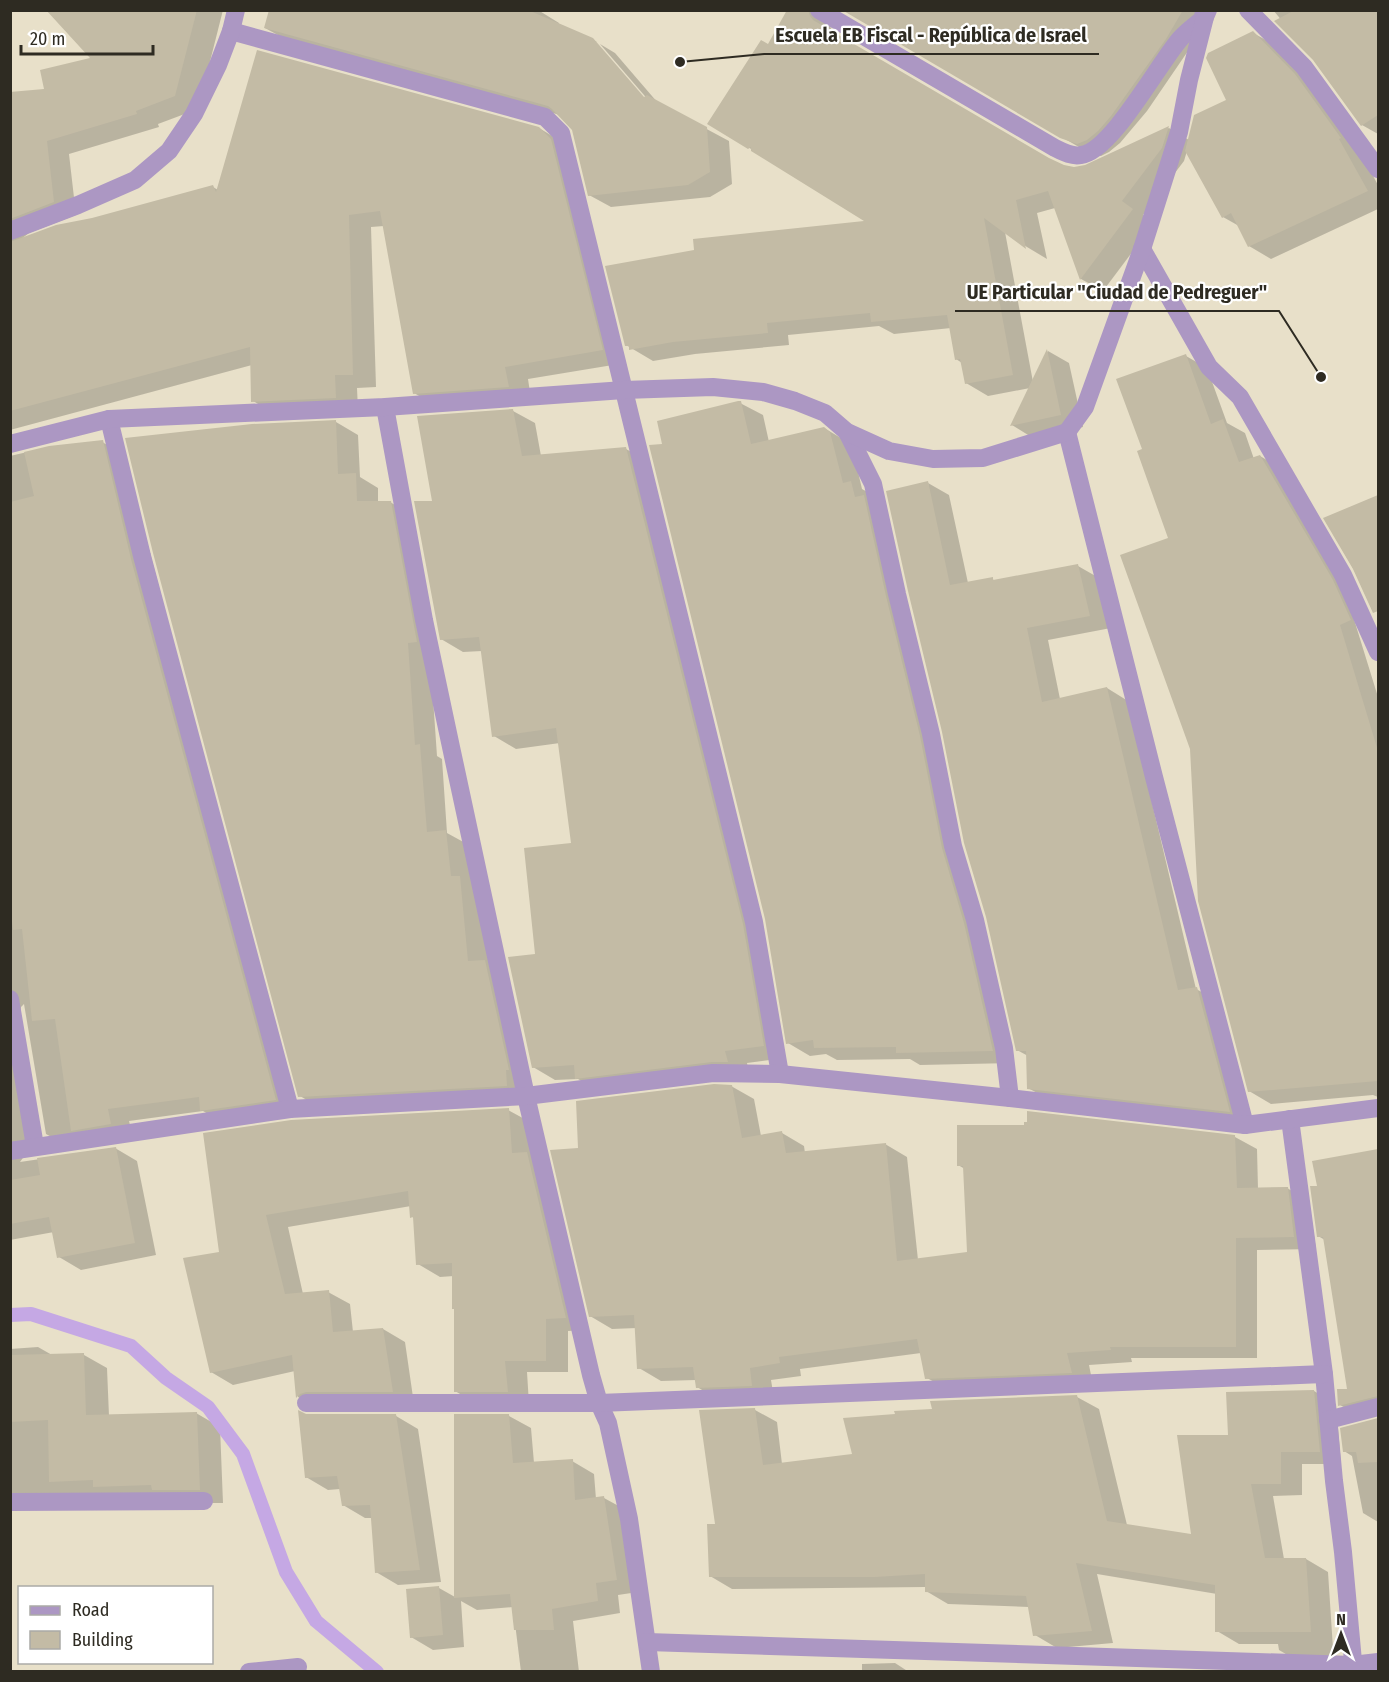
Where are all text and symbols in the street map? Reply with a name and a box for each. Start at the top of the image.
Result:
callout: Escuela EB Fiscal - República de Israel [764,16,1099,54]
scale bar [21,18,153,56]
text: Escuela EB Fiscal - República de Israel [775,23,1087,47]
text: 20 m [30,28,65,50]
callout: UE Particular "Ciudad de Pedreguer" [955,273,1279,311]
text: UE Particular "Ciudad de Pedreguer" [967,280,1267,304]
legend [18,1586,213,1664]
text: Road [72,1599,109,1621]
north arrow [1311,1604,1371,1664]
text: N [1336,1610,1346,1629]
text: Building [72,1629,133,1651]

